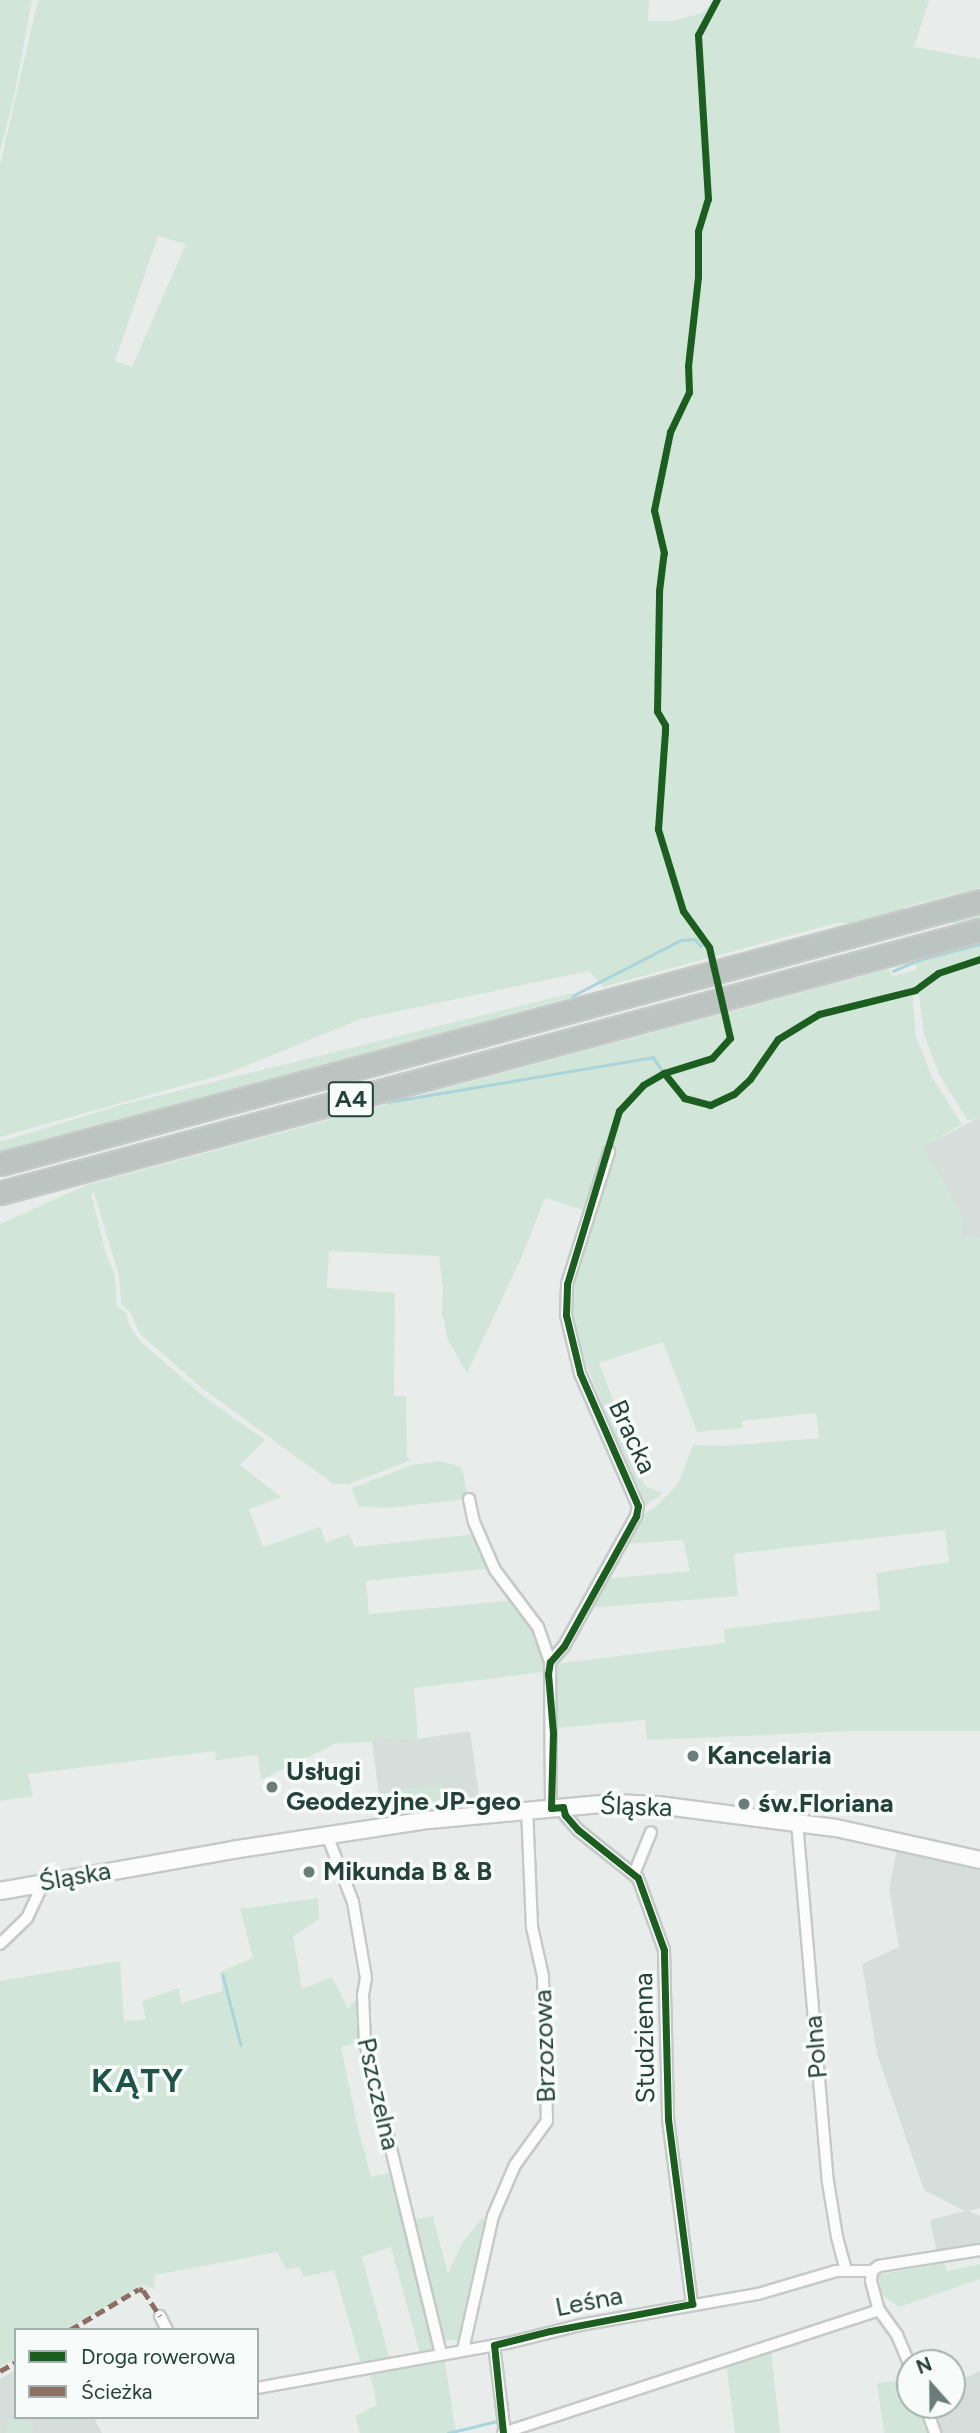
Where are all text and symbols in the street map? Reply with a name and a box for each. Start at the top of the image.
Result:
road number: A4 [326,1078,376,1120]
street label: Bracka [601,1395,663,1479]
place label: Kancelaria [707,1740,832,1772]
marker: Kancelaria [685,1748,701,1764]
place label: Usługi Geodezyjne JP-geo [286,1756,521,1817]
marker: Usługi Geodezyjne JP-geo [264,1779,280,1795]
place label: św.Floriana [758,1788,894,1820]
street label: Śląska [599,1790,673,1824]
marker: św.Floriana [736,1796,752,1812]
street label: Śląska [37,1855,113,1899]
place label: Mikunda B & B [323,1856,492,1888]
marker: Mikunda B & B [301,1864,317,1880]
street label: Studzienna [628,1972,662,2104]
street label: Brzozowa [527,1989,563,2103]
street label: Polna [798,2014,834,2080]
street label: Pszczelna [350,2035,406,2153]
district label: KĄTY [91,2061,185,2101]
street label: Leśna [553,2280,625,2324]
legend [14,2328,259,2419]
text: Droga rowerowa [81,2344,236,2369]
north arrow [896,2349,966,2419]
text: N [913,2352,935,2379]
text: Ścieżka [81,2379,153,2404]

